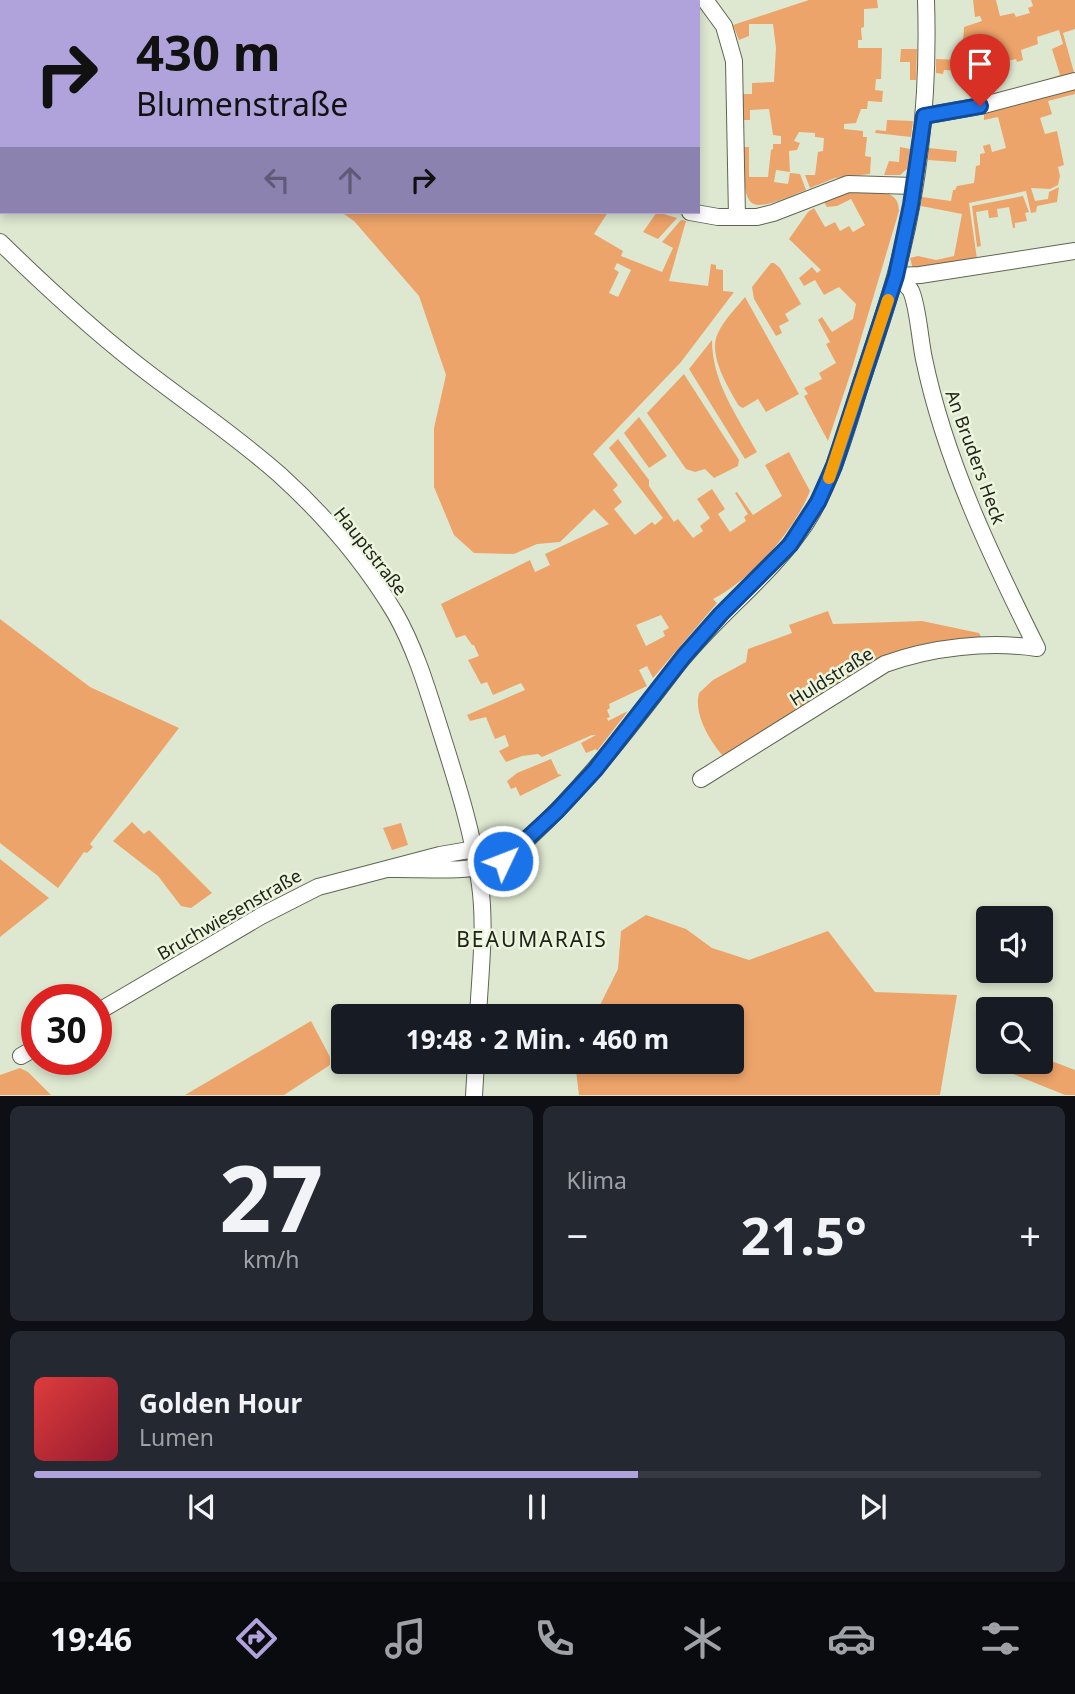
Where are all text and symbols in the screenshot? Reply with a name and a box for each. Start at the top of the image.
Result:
text: 430 m [136,19,281,85]
icon: right [21,28,112,119]
pin [950,34,1010,106]
icon: arrive [961,45,999,83]
text: Blumenstraße [136,82,348,125]
icon: left [258,161,296,199]
icon: ahead [331,161,369,199]
icon: right [404,161,442,199]
street label: An Bruders Heck [941,387,1012,528]
street label: Hauptstraße [329,502,413,600]
street label: Huldstraße [785,641,877,711]
position arrow [466,824,540,898]
street label: Bruchwiesenstraße [153,863,305,965]
map controls [976,906,1053,1074]
button: sound [976,906,1053,983]
district label: BEAUMARAIS [456,925,608,953]
speed limit sign: 30 [21,984,112,1075]
button: search [976,997,1053,1074]
text: 19:48 · 2 Min. · 460 m [406,1021,669,1057]
text: 27 [219,1135,323,1259]
text: Klima [567,1164,627,1196]
text: 21.5° [741,1199,867,1270]
text: − [567,1209,588,1261]
text: + [1019,1209,1041,1261]
text: km/h [243,1243,300,1275]
text: Golden Hour [139,1385,302,1421]
text: Lumen [139,1421,214,1453]
icon: previous [183,1488,221,1526]
icon: pause [518,1488,556,1526]
icon: next [854,1488,892,1526]
icon: directions [232,1614,281,1663]
icon: music [381,1614,430,1663]
icon: phone [530,1614,579,1663]
icon: climate [678,1614,727,1663]
icon: car [827,1614,876,1663]
icon: filters [976,1614,1025,1663]
text: 19:46 [50,1617,132,1660]

